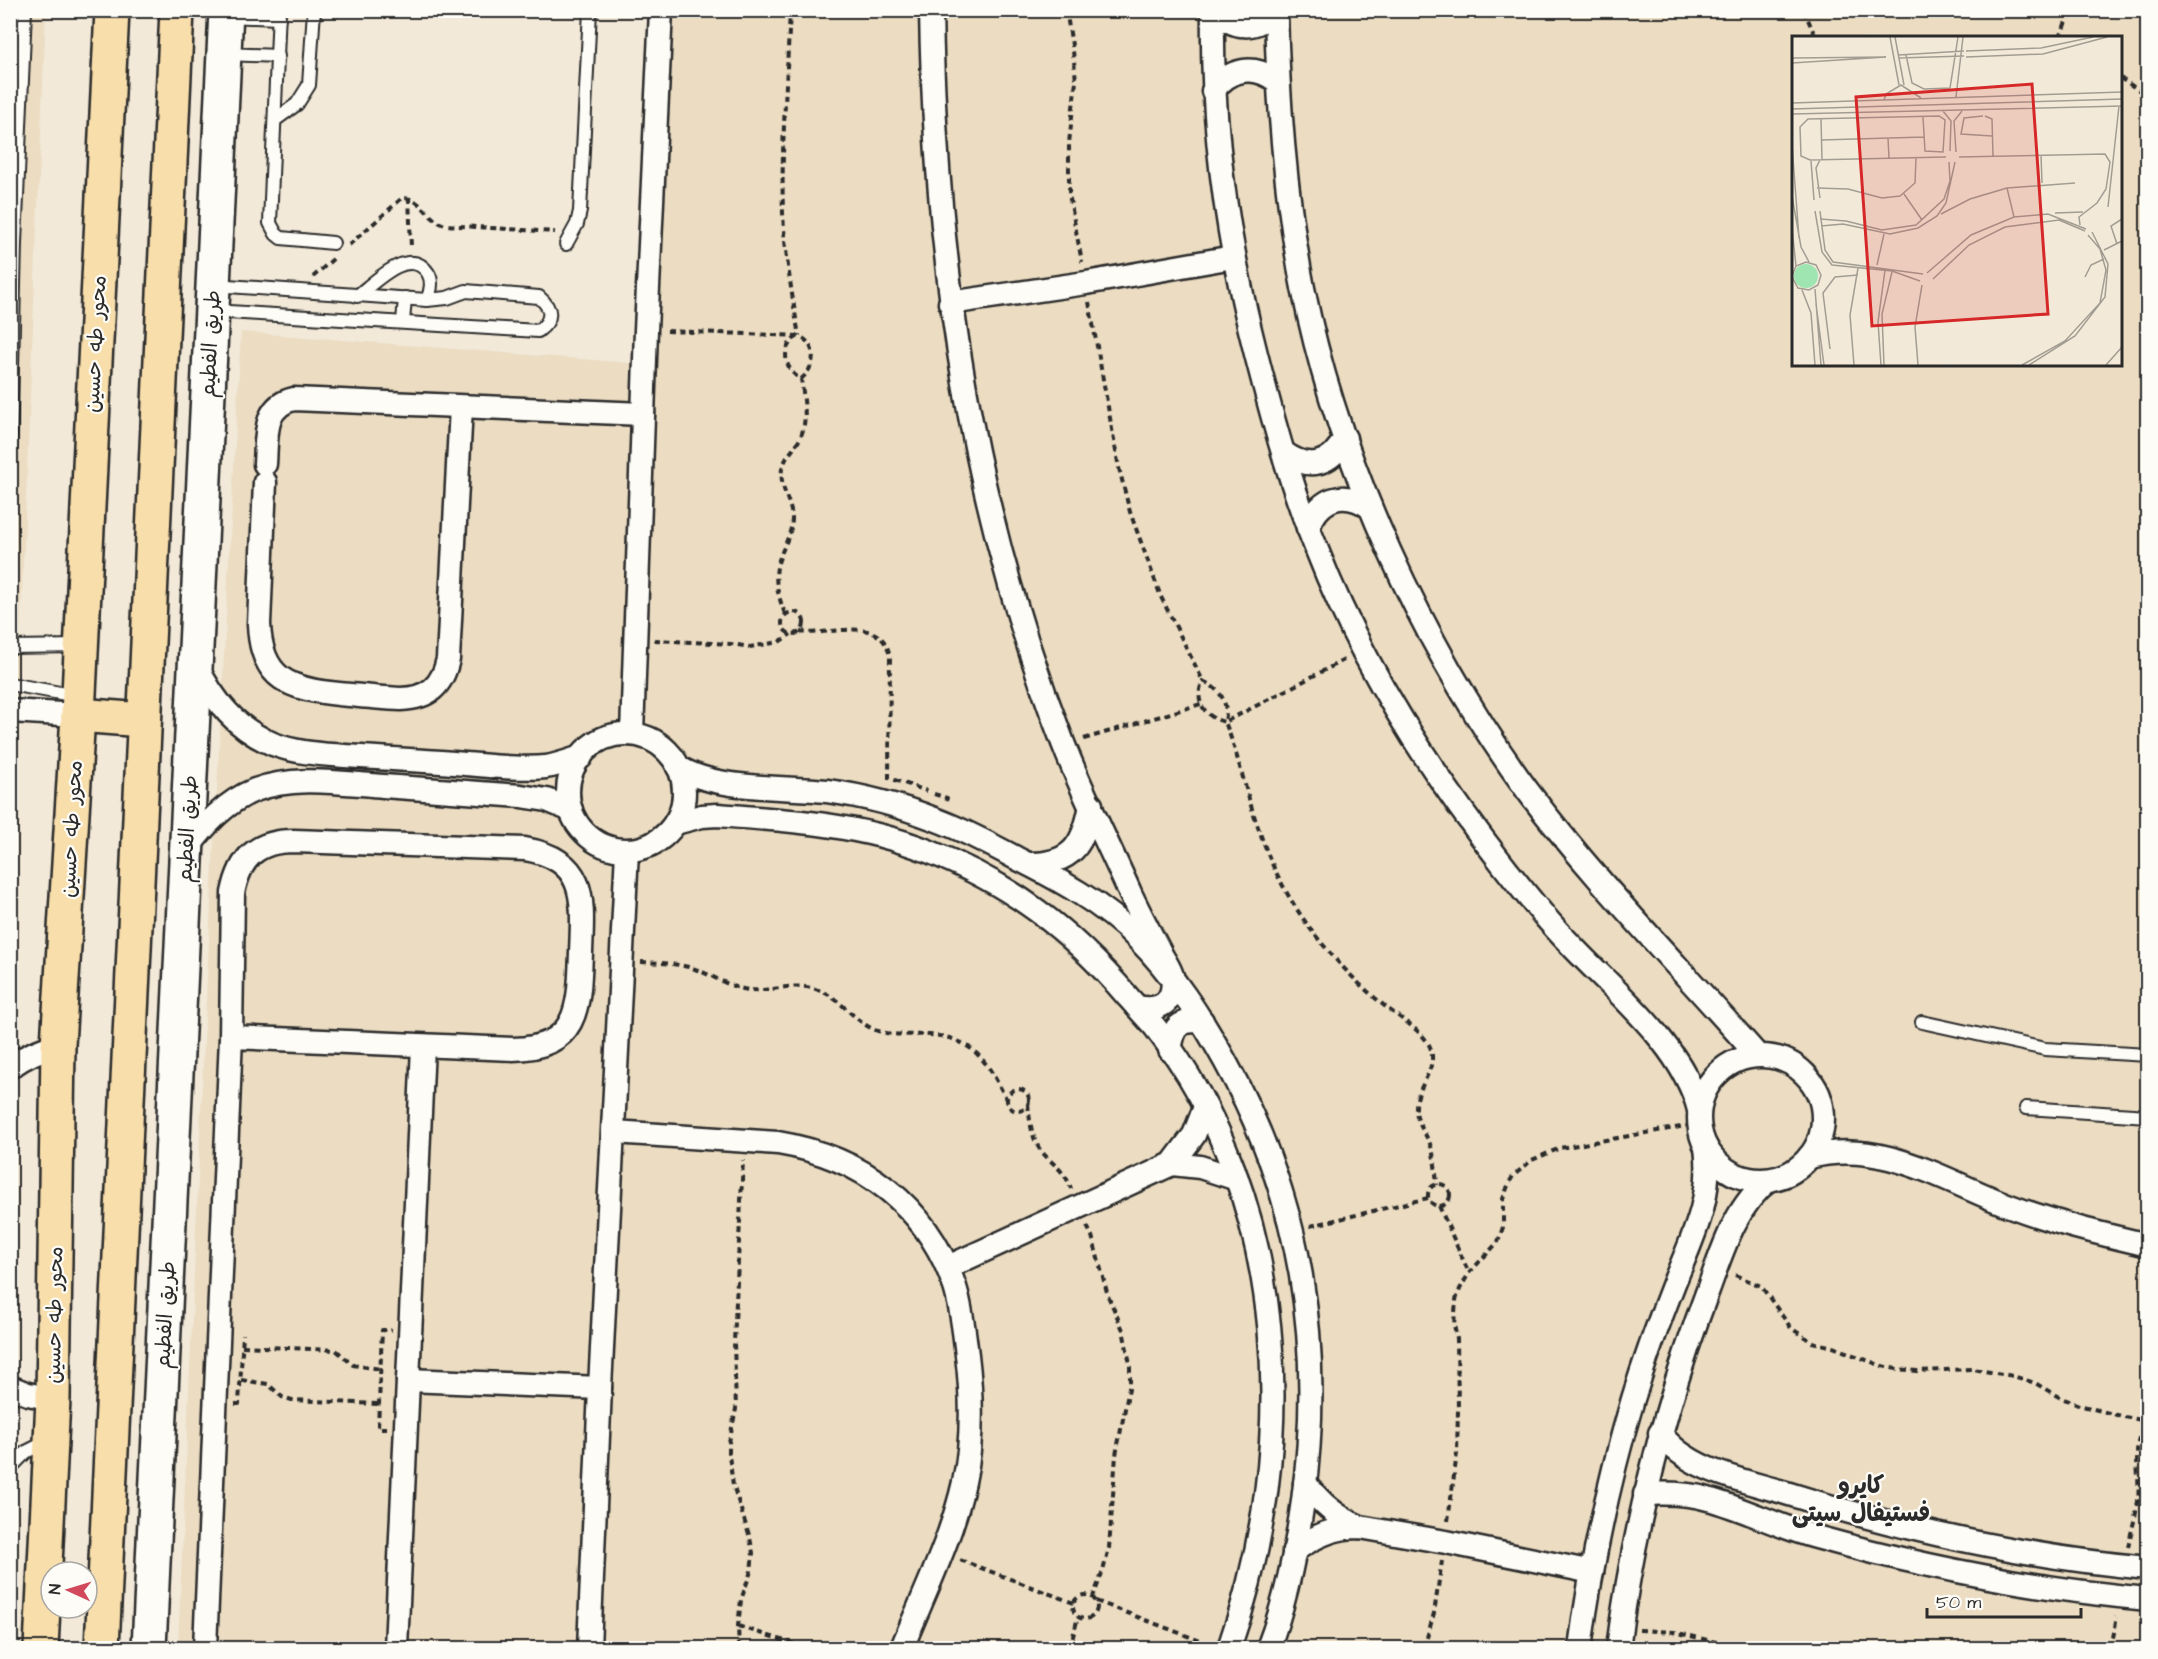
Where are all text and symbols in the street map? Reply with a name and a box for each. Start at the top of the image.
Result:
inset map [1792,36,2122,366]
street label: محور طه حسين [77,275,114,413]
street label: طريق الفطيم [193,289,229,399]
street label: محور طه حسين [53,760,90,898]
street label: طريق الفطيم [170,774,206,884]
street label: محور طه حسين [39,1246,70,1384]
street label: طريق الفطيم [148,1260,184,1370]
district label: كايرو فستيفال سيتى [1792,1469,1930,1531]
north arrow [39,1560,99,1620]
scale bar [1927,1581,2082,1619]
text: N [44,1583,66,1595]
text: 50 m [1936,1590,1981,1615]

